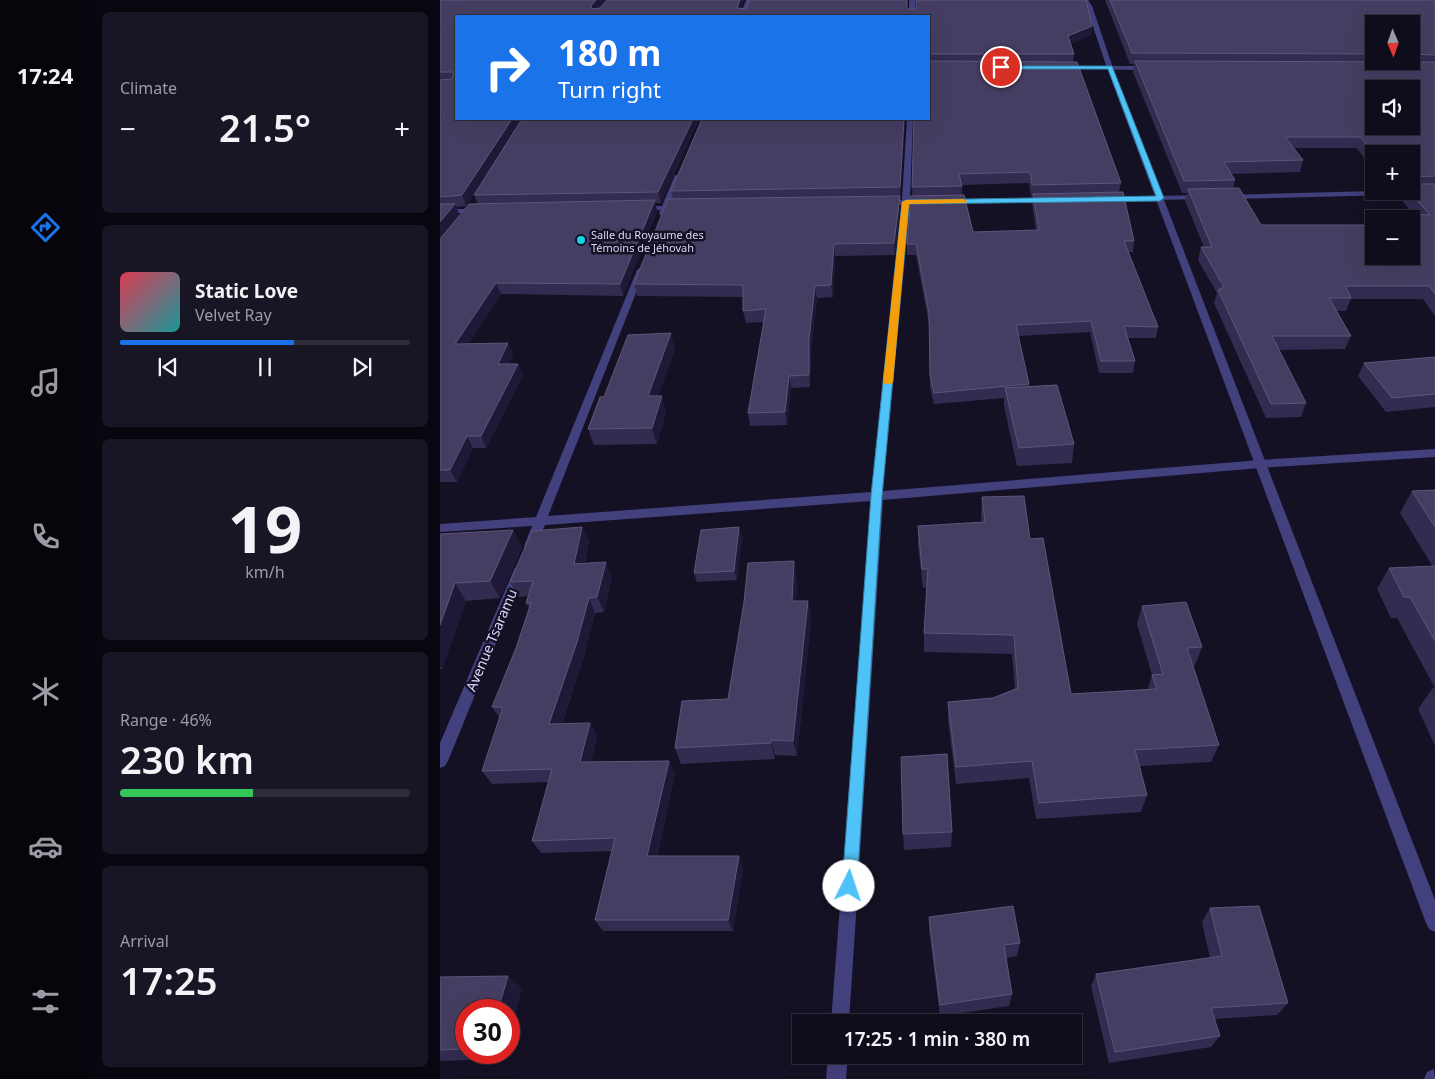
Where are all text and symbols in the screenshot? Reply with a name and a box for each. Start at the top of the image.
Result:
north arrow [1365,15,1420,70]
map controls [1365,15,1420,265]
text: 180 m [558,29,661,76]
icon: right [475,35,540,100]
pin [980,46,1022,88]
icon: arrive [987,53,1015,81]
text: 17:24 [17,60,73,90]
text: Turn right [558,74,661,104]
text: Climate [120,77,177,99]
button: sound [1365,80,1420,135]
text: 21.5° [219,101,311,153]
text: − [120,109,136,147]
text: + [394,109,410,147]
button: + [1365,145,1420,200]
icon: directions [28,210,63,245]
button: − [1365,210,1420,265]
place label: Salle du Royaume des Témoins de Jéhovah [591,227,704,255]
marker: Salle du Royaume des Témoins de Jéhovah [575,234,587,246]
text: Static Love [195,278,298,304]
text: Velvet Ray [195,304,272,326]
icon: previous [154,353,182,381]
icon: pause [251,353,279,381]
icon: next [348,353,376,381]
icon: music [28,365,63,400]
text: 19 [228,484,302,572]
icon: phone [28,519,63,554]
text: km/h [245,561,285,583]
street label: Avenue Tsaramu [461,586,521,694]
icon: climate [28,674,63,709]
text: Range · 46% [120,709,212,731]
text: 230 km [120,733,254,785]
icon: car [28,829,63,864]
position arrow [822,859,874,911]
text: Arrival [120,930,169,952]
text: 17:25 [120,954,217,1006]
icon: filters [28,984,63,1019]
speed limit sign: 30 [455,999,520,1064]
text: 17:25 · 1 min · 380 m [844,1026,1030,1052]

